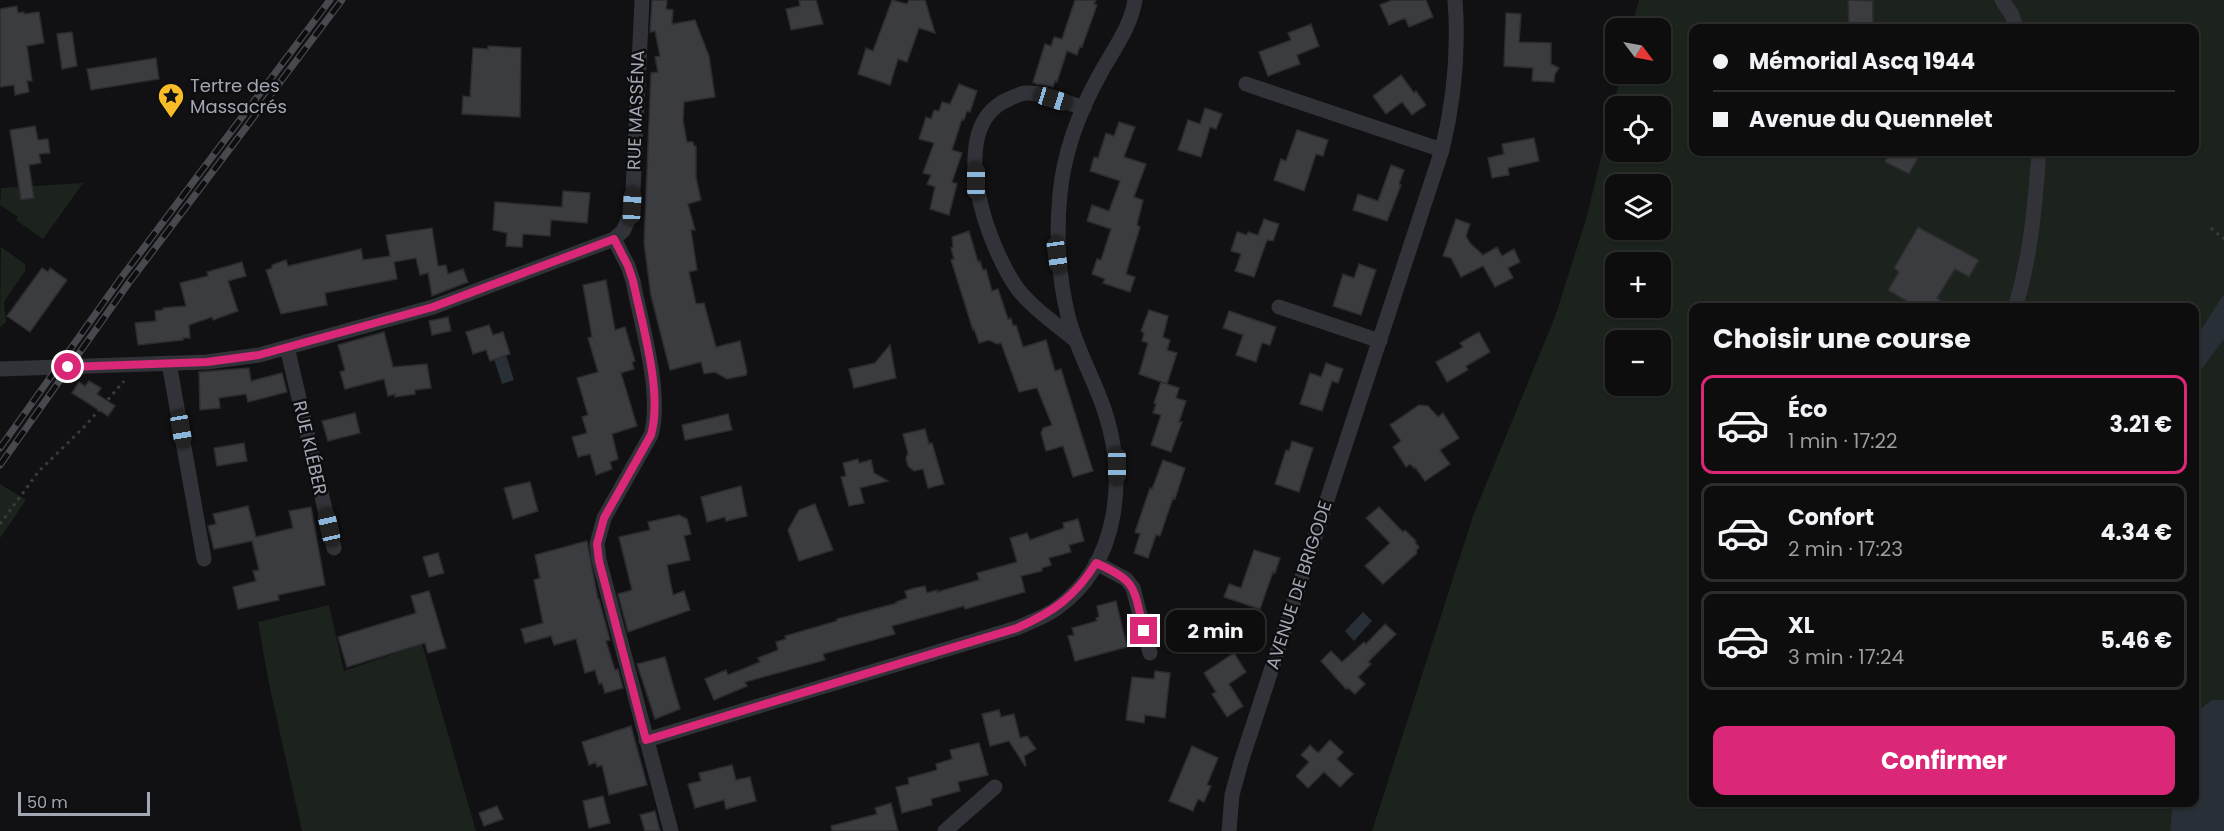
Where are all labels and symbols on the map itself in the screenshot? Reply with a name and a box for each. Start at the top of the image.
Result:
north arrow [1605,18,1671,84]
street label: RUE MASSÉNA [621,50,650,170]
place label: Tertre des Massacrés [190,73,287,119]
place icon: Tertre des Massacrés [156,81,186,119]
car [1033,85,1073,113]
car [967,163,985,199]
car [622,188,642,224]
car [1046,236,1068,274]
route start [54,353,81,380]
street label: RUE KLÉBER [287,398,333,498]
car [169,410,193,448]
car [1108,448,1126,484]
street label: AVENUE DE BRIGODE [1259,497,1338,672]
car [316,507,342,547]
callout: 2 min [1165,610,1264,652]
route end [1130,617,1157,644]
scale bar [18,789,150,816]

